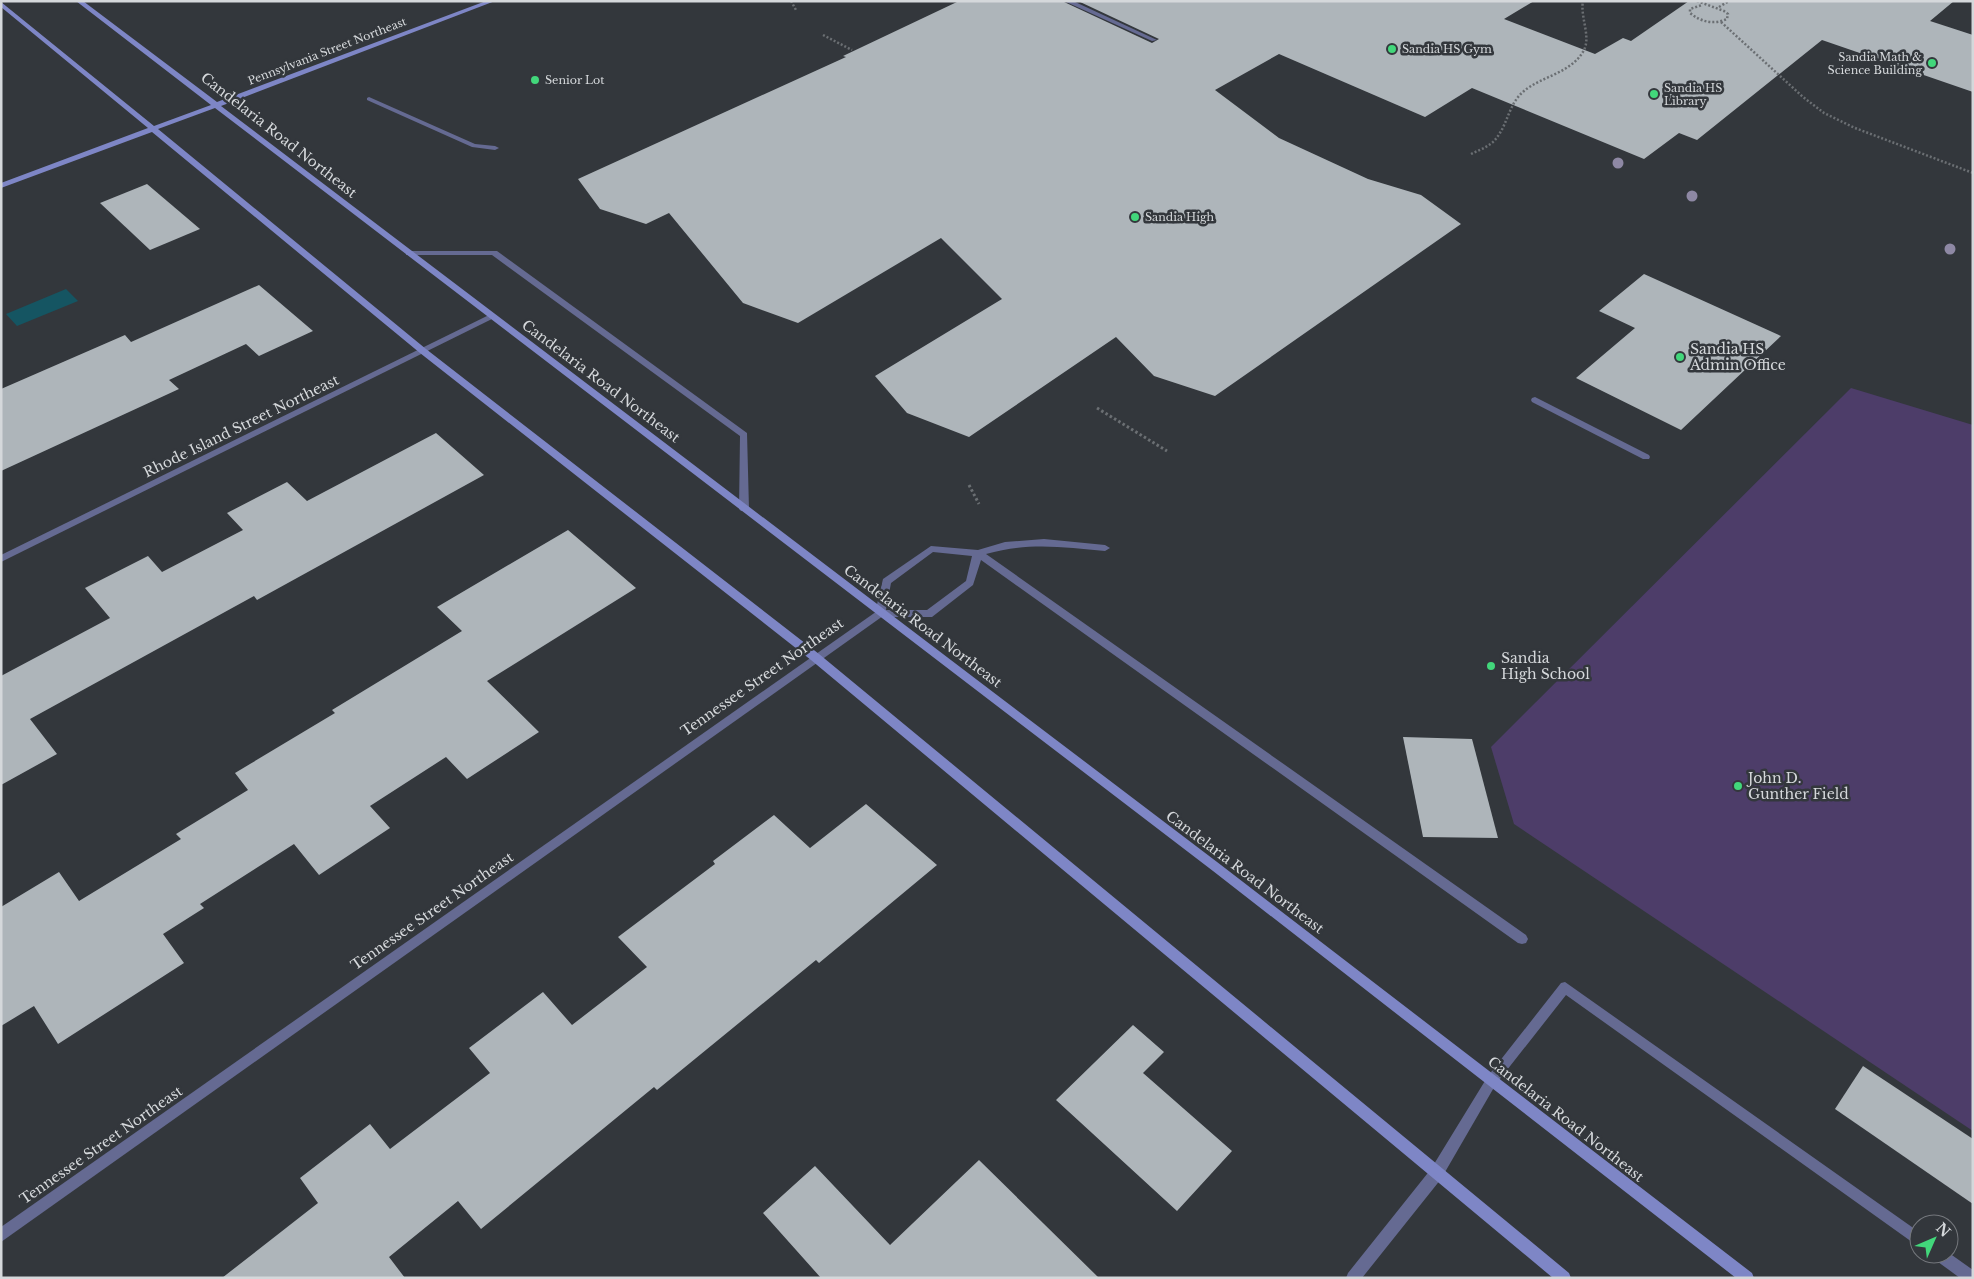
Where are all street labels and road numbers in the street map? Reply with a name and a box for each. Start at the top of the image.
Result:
street label: Pennsylvania Street Northeast [246,14,409,88]
street label: Candelaria Road Northeast [197,68,361,202]
street label: Candelaria Road Northeast [518,316,684,447]
street label: Rhode Island Street Northeast [140,370,342,481]
street label: Candelaria Road Northeast [840,561,1006,692]
street label: Tennessee Street Northeast [677,613,847,740]
street label: Candelaria Road Northeast [1162,807,1328,938]
street label: Tennessee Street Northeast [347,847,517,974]
street label: Candelaria Road Northeast [1484,1052,1648,1186]
street label: Tennessee Street Northeast [16,1081,186,1208]

